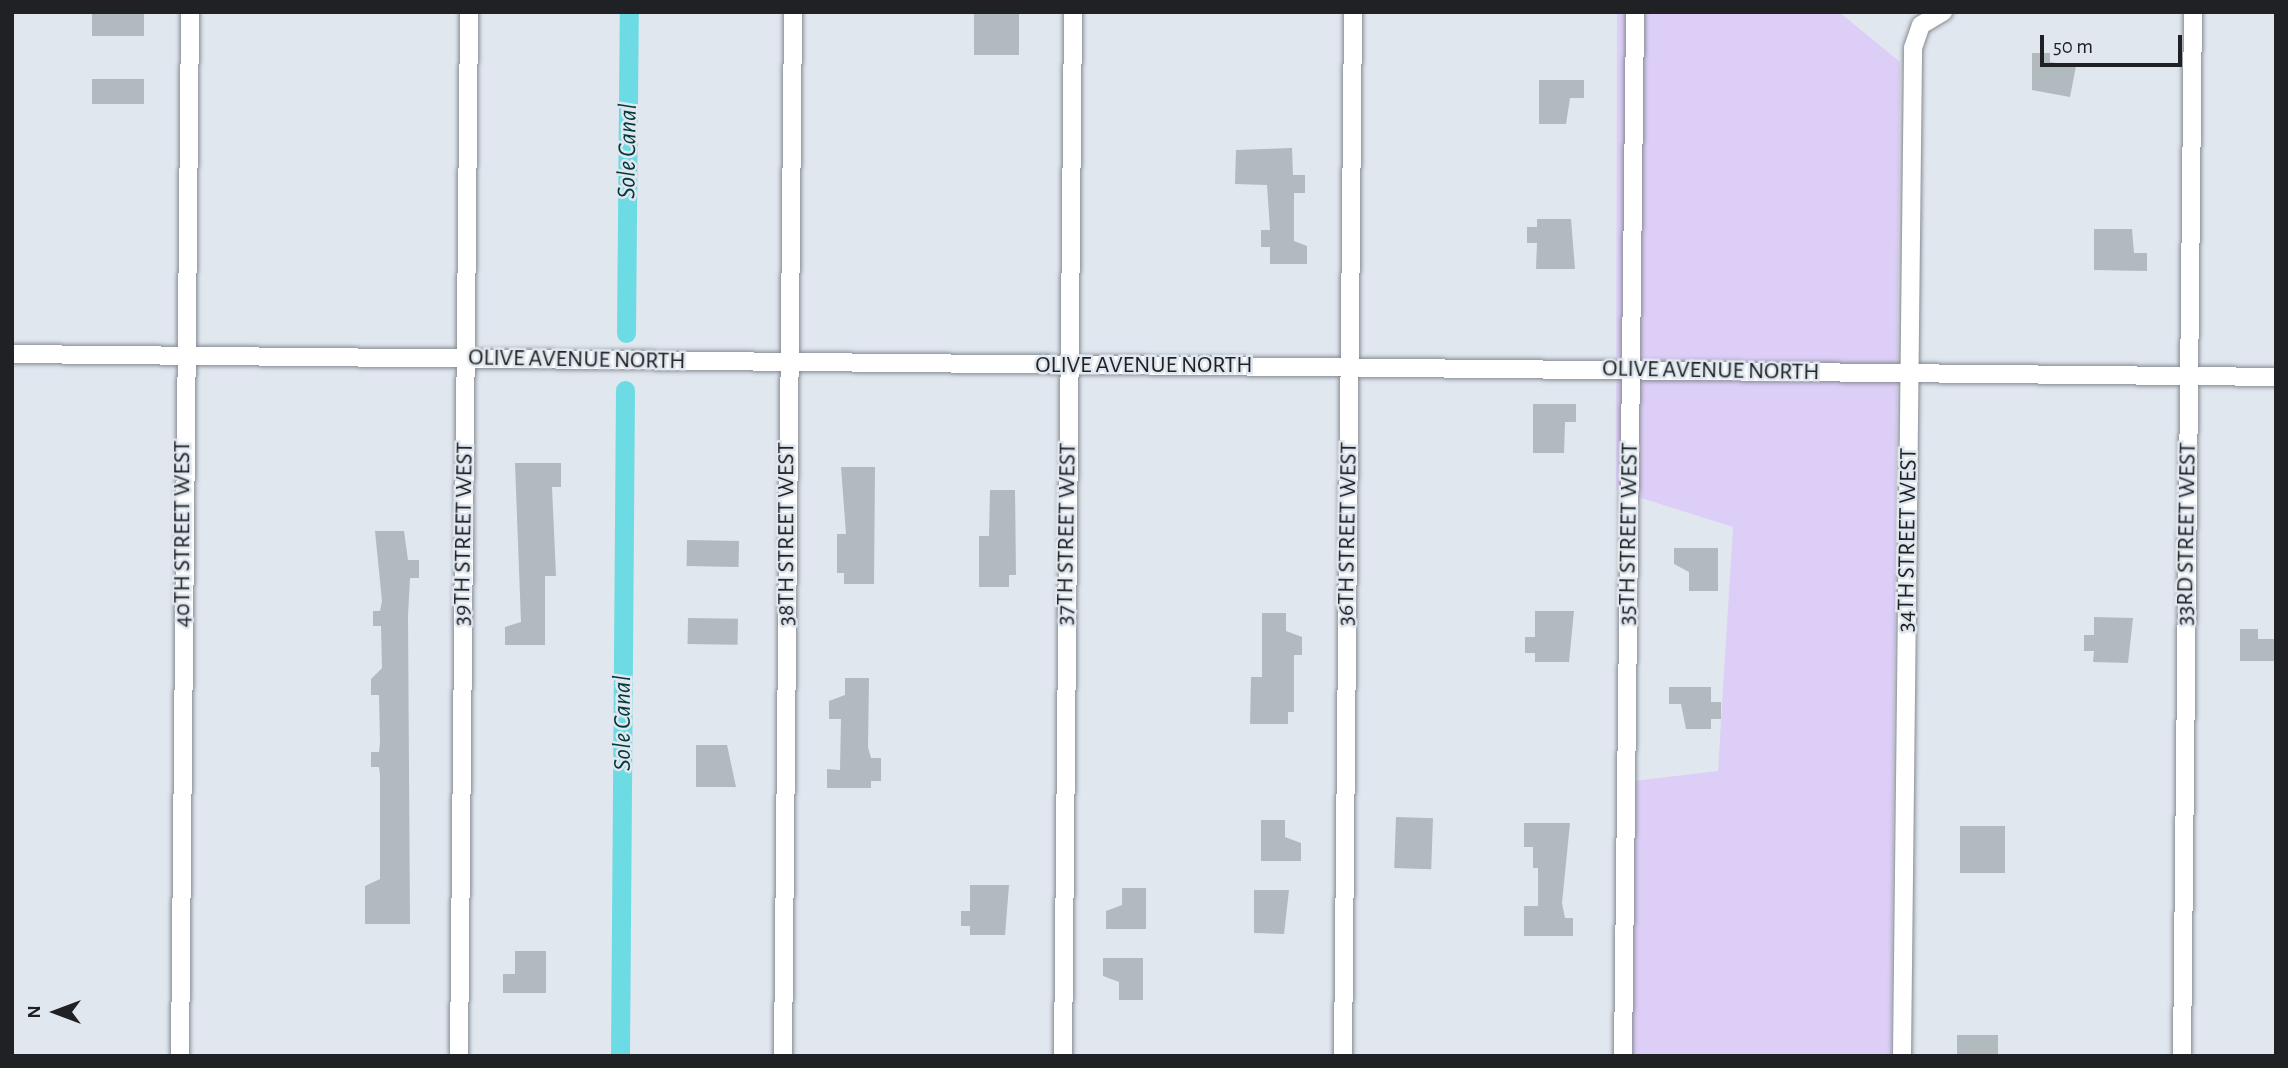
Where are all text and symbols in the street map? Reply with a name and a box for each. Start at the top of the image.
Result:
scale bar [2043,21,2185,65]
text: 50 m [2053,36,2093,57]
water label: Sole Canal [612,103,644,199]
street label: OLIVE AVENUE NORTH [468,344,686,376]
street label: OLIVE AVENUE NORTH [1035,352,1253,380]
street label: OLIVE AVENUE NORTH [1602,355,1820,387]
street label: 40TH STREET WEST [169,441,197,627]
street label: 39TH STREET WEST [448,442,480,626]
street label: 38TH STREET WEST [773,442,801,626]
street label: 37TH STREET WEST [1051,442,1083,626]
street label: 36TH STREET WEST [1332,442,1364,626]
street label: 35TH STREET WEST [1613,442,1645,626]
street label: 33RD STREET WEST [2171,442,2203,626]
street label: 34TH STREET WEST [1892,448,1924,632]
water label: Sole Canal [607,675,639,771]
north arrow [21,977,91,1047]
text: N [25,1005,44,1019]

